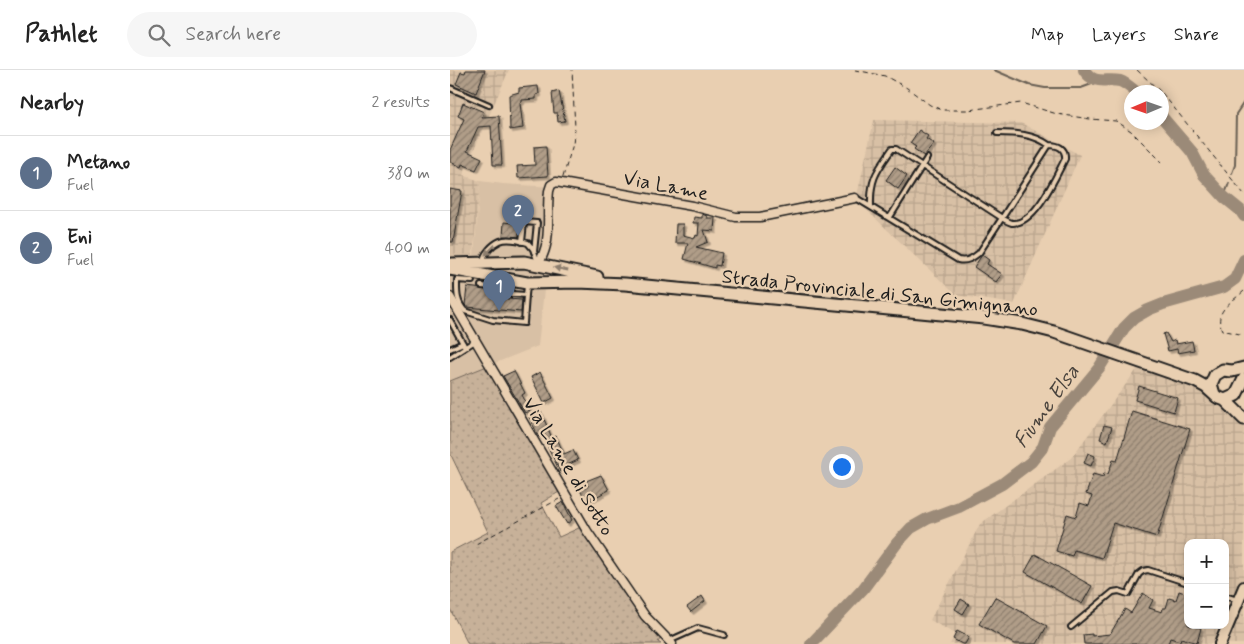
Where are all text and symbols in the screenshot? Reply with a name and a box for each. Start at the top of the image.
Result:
search box [127,12,477,57]
text: Pathlet [25,19,97,50]
icon: search [145,21,173,49]
text: Search here [185,22,281,47]
text: Map [1031,23,1064,47]
text: Layers [1092,23,1146,47]
text: Share [1174,23,1219,47]
north arrow [1124,85,1169,130]
text: Nearby [20,89,84,117]
text: 2 results [372,92,430,113]
text: Metano [67,150,130,175]
text: 1 [32,163,40,184]
text: 380 m [387,163,430,184]
street label: Via Lame [621,165,711,208]
text: Fuel [67,175,94,196]
pin: 2 [502,195,534,236]
text: Eni [67,225,92,250]
text: 2 [32,238,40,259]
text: 400 m [385,238,430,259]
one-way arrow [484,244,496,256]
text: Fuel [67,250,94,271]
street label: Strada Provinciale di San Gimignano [720,263,1039,324]
one-way arrow [552,265,568,273]
pin: 1 [483,270,515,311]
water label: Fiume Elsa [1007,360,1086,454]
street label: Via Lame di Sotto [516,392,620,541]
your location [829,454,855,480]
map controls [1184,539,1229,629]
button: + [1184,539,1229,584]
button: − [1184,584,1229,629]

